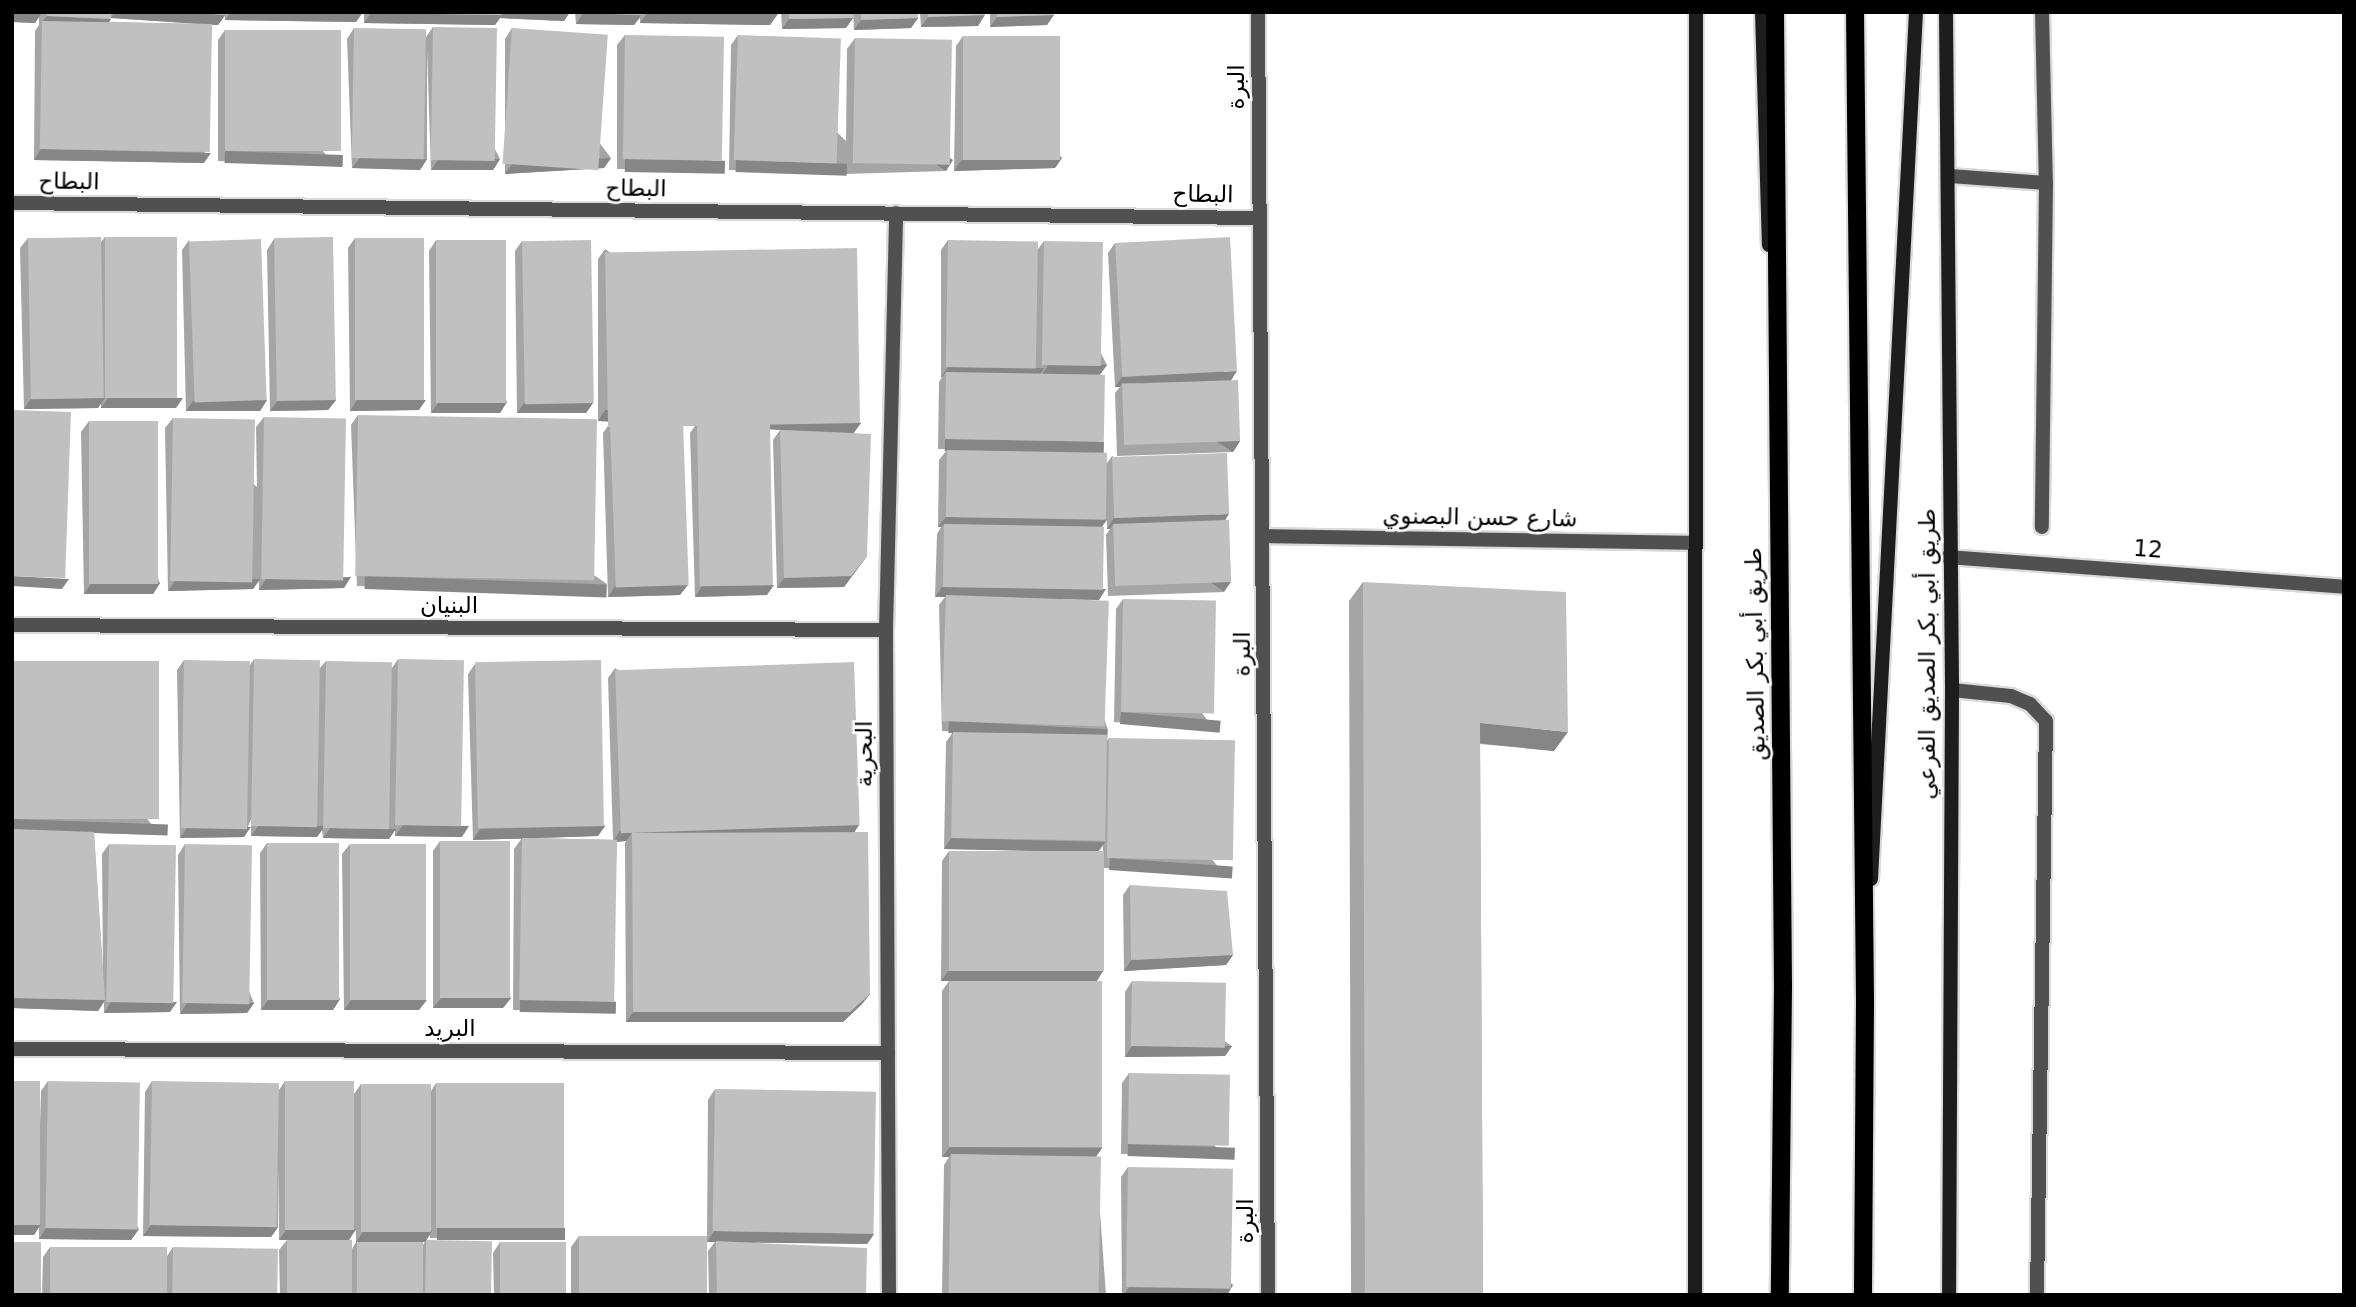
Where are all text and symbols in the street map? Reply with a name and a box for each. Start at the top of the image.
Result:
street label: البرة [1222,64,1250,110]
street label: البطاح [38,167,100,195]
street label: البطاح [605,174,667,202]
street label: البطاح [1172,180,1234,208]
street label: شارع حسن البصنوي [1382,501,1578,533]
street label: طريق أبي بكر الصديق الفرعي [1913,508,1941,800]
street label: 12 [2132,534,2164,564]
street label: طريق أبي بكر الصديق [1739,547,1771,761]
street label: البنيان [420,591,478,619]
street label: البرة [1228,631,1256,677]
street label: البحرية [850,721,878,787]
street label: البريد [424,1014,476,1042]
street label: البرة [1231,1198,1259,1244]

